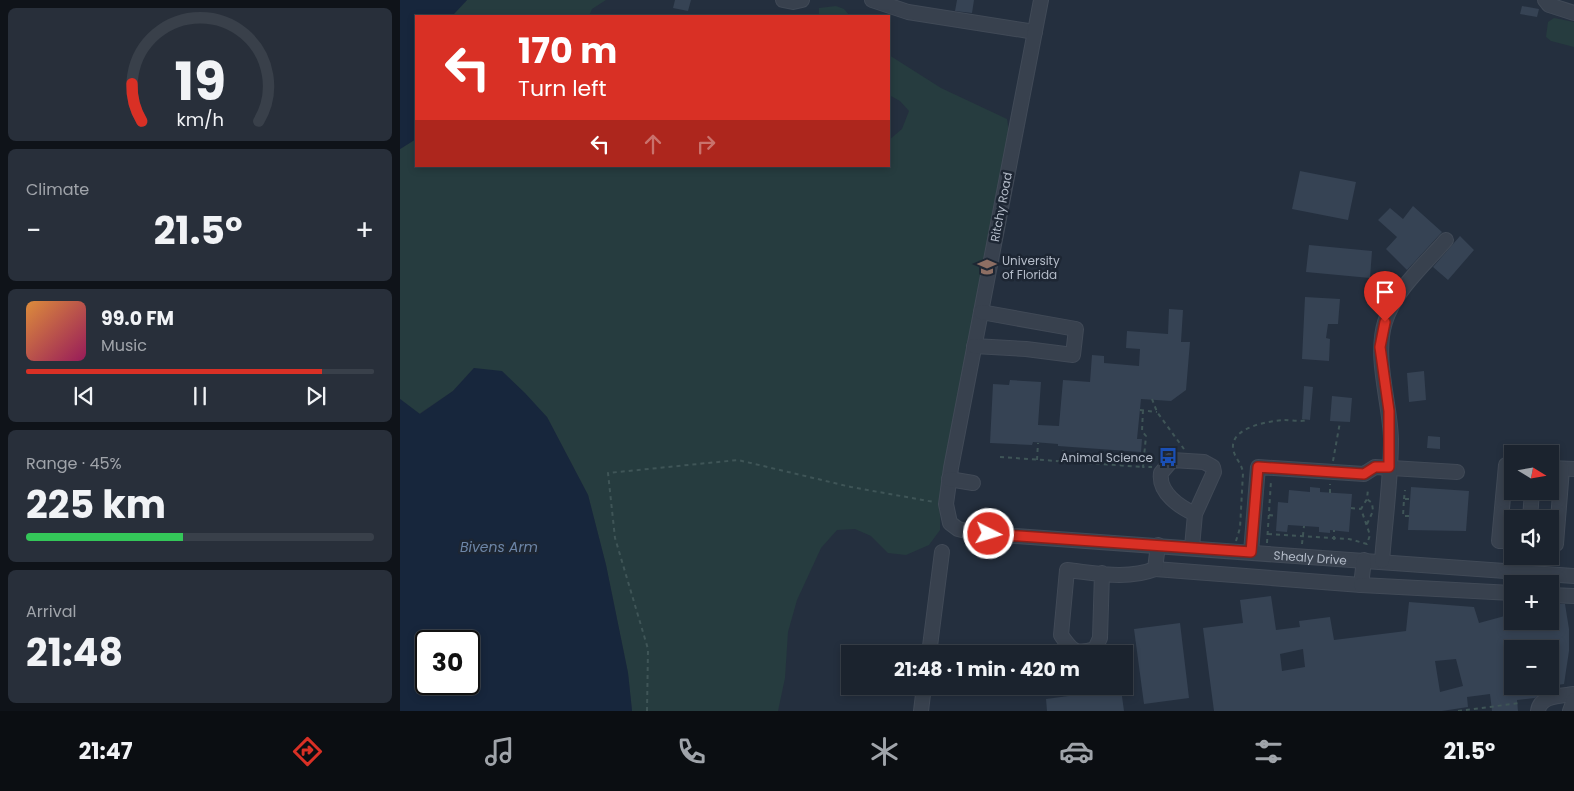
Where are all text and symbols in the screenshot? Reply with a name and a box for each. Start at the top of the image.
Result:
text: 170 m [518,26,617,75]
icon: left [435,35,500,100]
text: 19 [174,45,226,118]
text: Turn left [518,73,606,104]
text: km/h [176,107,224,132]
icon: left [586,130,614,158]
icon: ahead [639,130,667,158]
icon: right [692,130,720,158]
street label: Ritchy Road [986,171,1016,243]
text: Climate [26,178,89,201]
text: 21.5° [154,204,243,257]
text: − [26,211,41,250]
text: + [355,211,374,250]
place label: University of Florida [1002,252,1060,283]
school or university icon: University of Florida [976,256,998,278]
pin [1364,271,1406,322]
icon: arrive [1371,278,1399,306]
text: 99.0 FM [101,305,174,332]
text: Music [101,334,147,357]
icon: previous [70,382,98,410]
icon: pause [186,382,214,410]
icon: next [302,382,330,410]
north arrow [1504,445,1559,500]
map controls [1504,445,1559,695]
bus stop icon: Animal Science [1157,446,1179,468]
place label: Animal Science [1061,449,1153,466]
text: Range · 45% [26,452,122,475]
text: 225 km [26,478,166,531]
position arrow [962,507,1014,559]
button: sound [1504,510,1559,565]
water label: Bivens Arm [460,537,538,557]
street label: Shealy Drive [1273,546,1348,568]
button: + [1504,575,1559,630]
text: Arrival [26,600,76,623]
text: 21:48 [26,626,123,679]
speed limit sign: 30 [415,630,480,695]
button: − [1504,640,1559,695]
text: 21:48 · 1 min · 420 m [894,656,1080,683]
icon: directions [290,734,325,769]
icon: music [482,734,517,769]
icon: phone [674,734,709,769]
icon: climate [867,734,902,769]
icon: car [1059,734,1094,769]
icon: filters [1251,734,1286,769]
text: 21:47 [79,736,132,767]
text: 21.5° [1444,736,1495,767]

